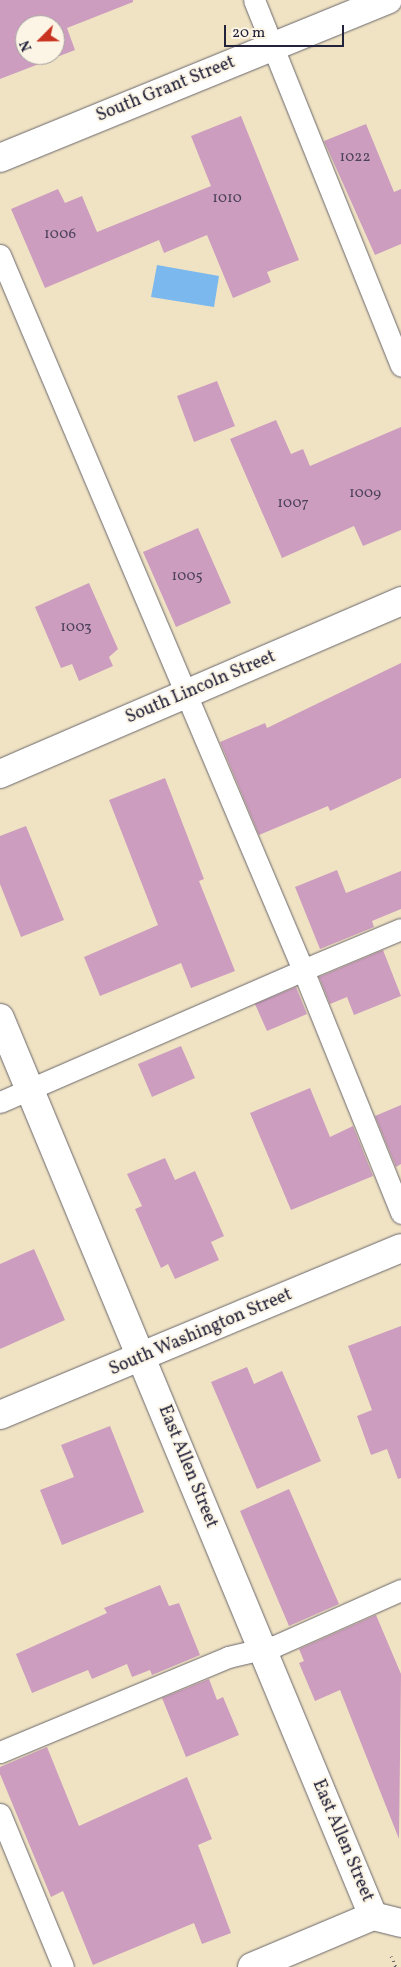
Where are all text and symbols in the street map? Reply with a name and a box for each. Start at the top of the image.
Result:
north arrow [15,15,65,65]
scale bar [226,15,346,47]
text: 20 m [232,23,265,44]
text: N [16,37,37,54]
street label: South Grant Street [93,52,239,128]
house number: 1022 [340,149,370,167]
house number: 1010 [212,190,242,208]
house number: 1006 [44,226,76,244]
house number: 1009 [349,485,381,503]
house number: 1007 [277,495,309,513]
house number: 1005 [171,568,203,586]
house number: 1003 [60,619,92,637]
street label: South Lincoln Street [123,647,279,729]
street label: South Washington Street [106,1285,296,1381]
street label: East Allen Street [152,1402,222,1532]
street label: East Allen Street [306,1777,378,1905]

